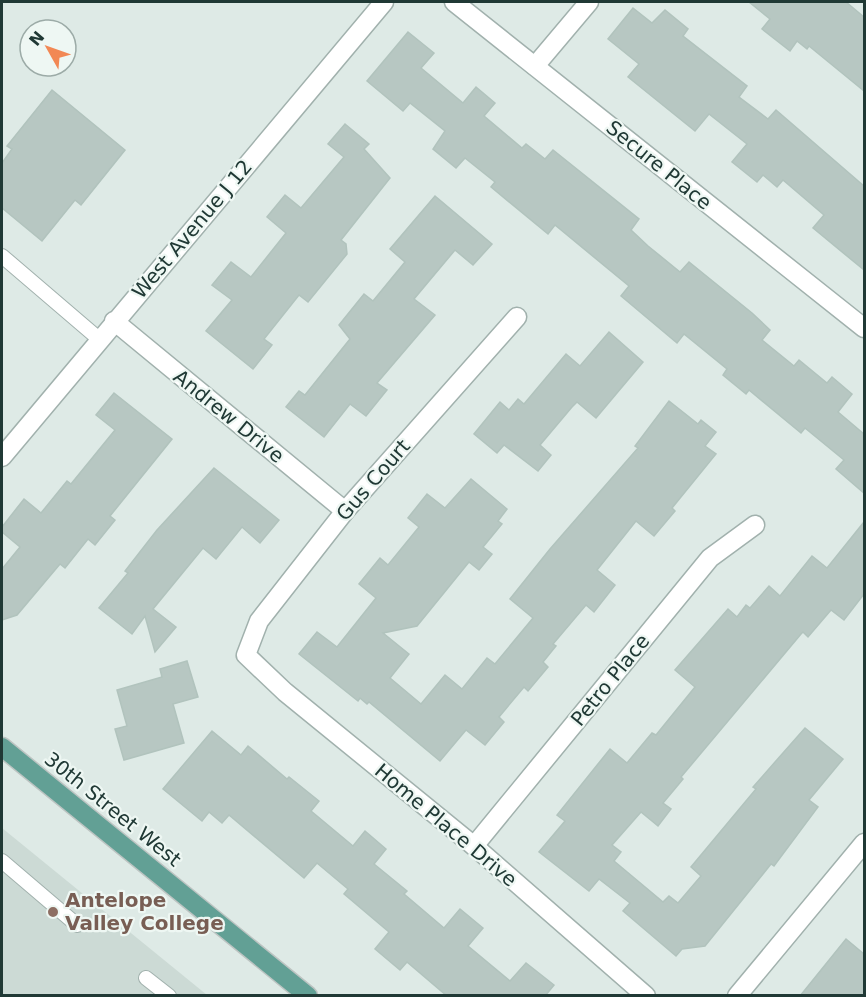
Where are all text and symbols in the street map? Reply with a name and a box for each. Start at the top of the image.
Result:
north arrow [18,18,78,78]
text: N [25,27,48,50]
street label: Secure Place [602,115,716,215]
street label: West Avenue J 12 [127,155,257,303]
street label: Andrew Drive [169,364,289,468]
street label: Gus Court [331,434,415,526]
street label: Petro Place [566,629,654,731]
street label: 30th Street West [40,747,186,871]
street label: Home Place Drive [370,759,522,891]
place label: Antelope Valley College [65,888,224,935]
marker: Antelope Valley College [46,905,60,919]

